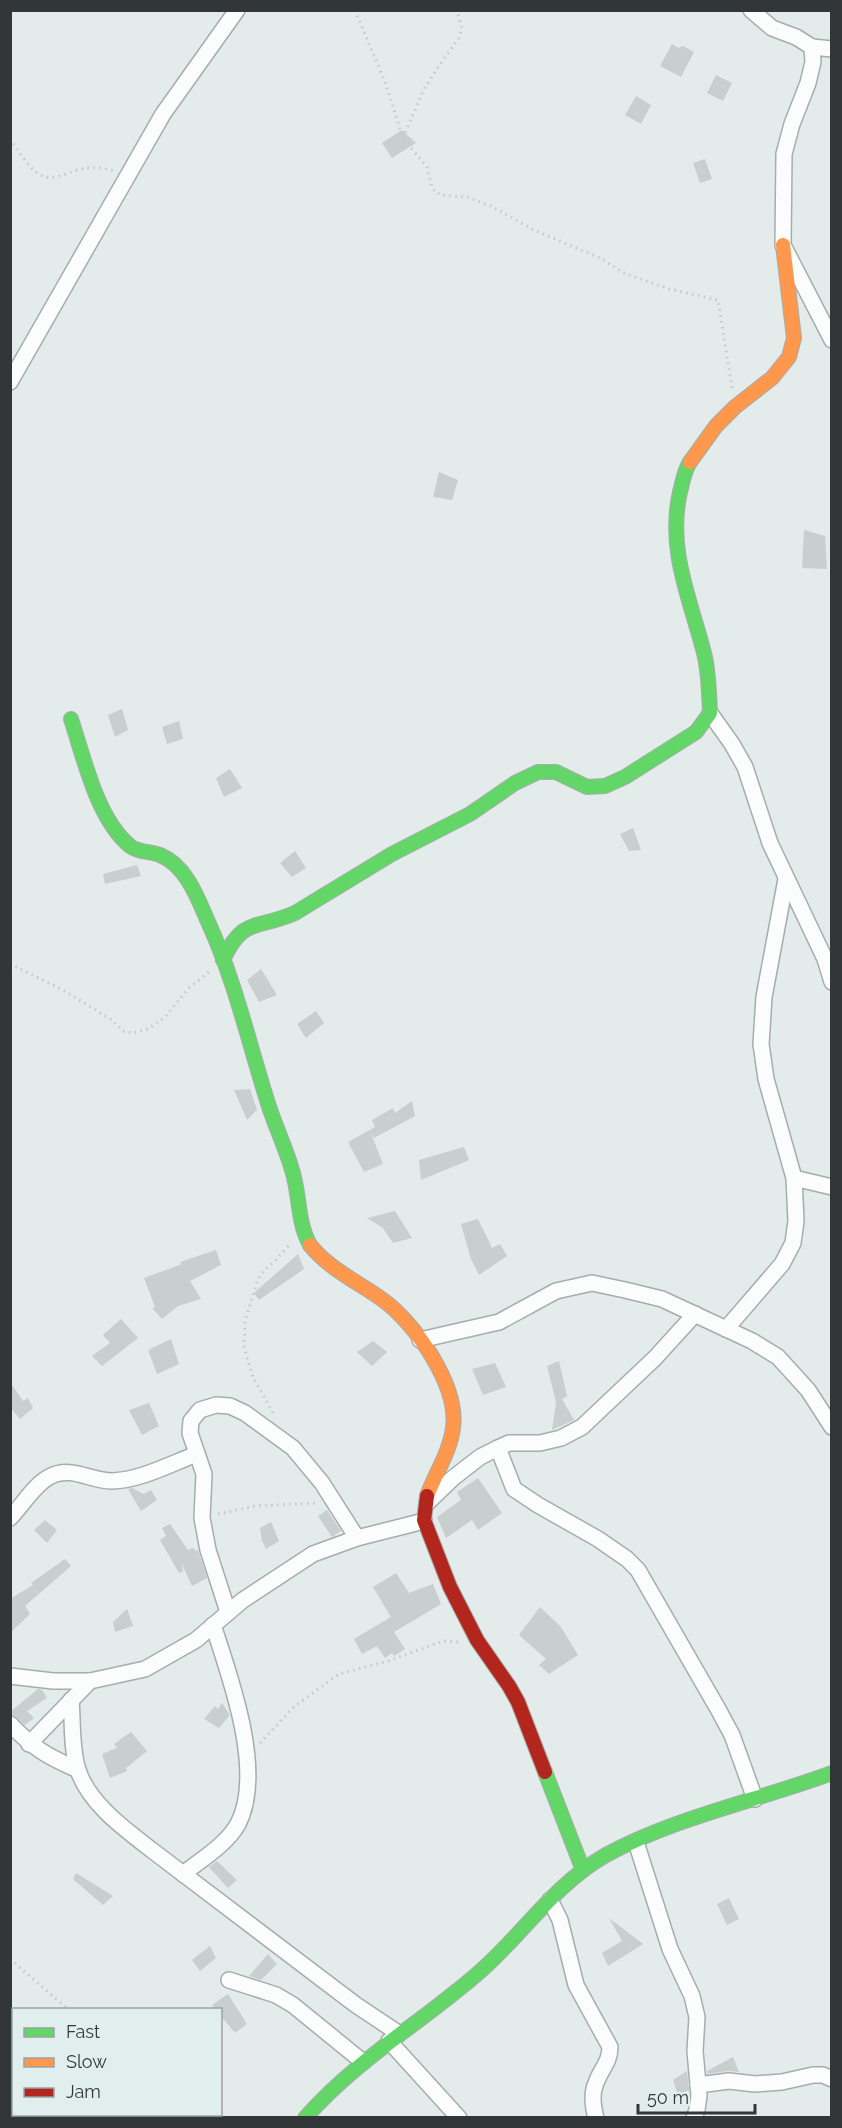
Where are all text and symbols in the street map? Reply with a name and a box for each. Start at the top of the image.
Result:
legend [12,2008,222,2116]
text: Fast [66,2021,100,2042]
text: Slow [66,2051,107,2072]
scale bar [638,2077,755,2115]
text: Jam [66,2081,101,2102]
text: 50 m [647,2087,689,2108]

